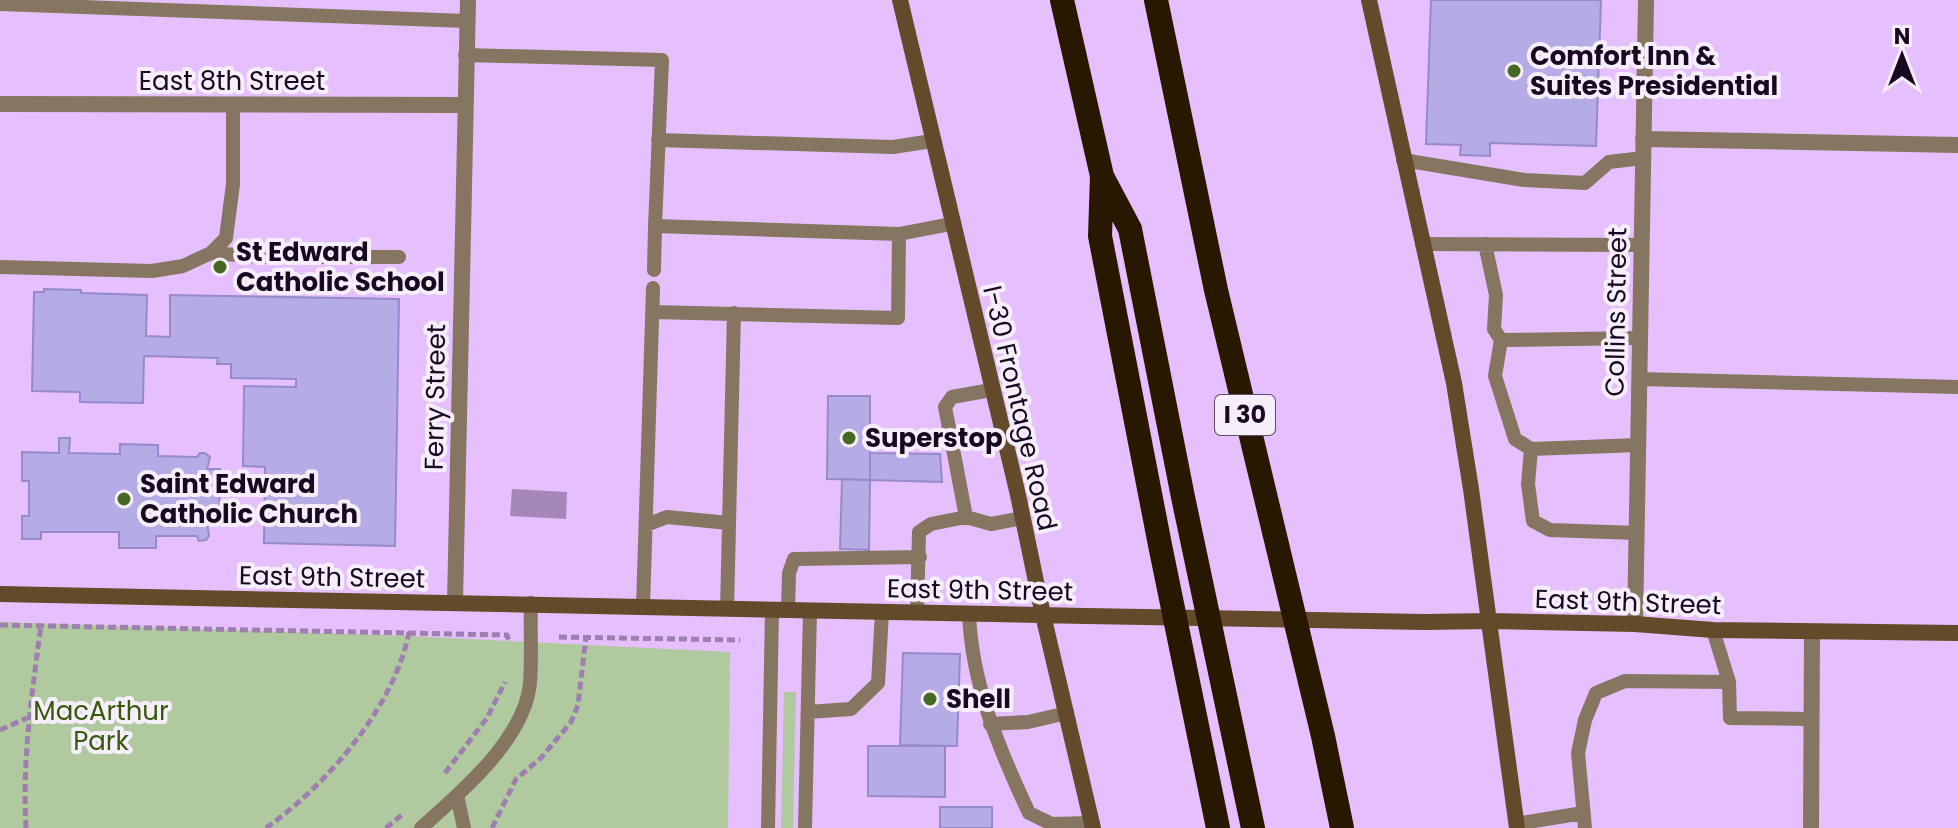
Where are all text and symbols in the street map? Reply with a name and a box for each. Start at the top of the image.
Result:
north arrow [1862,16,1942,96]
text: N [1894,21,1910,52]
place label: Comfort Inn & Suites Presidential [1530,38,1778,104]
marker: Comfort Inn & Suites Presidential [1505,62,1523,80]
street label: East 8th Street [139,63,325,99]
street label: Collins Street [1597,227,1635,397]
place label: St Edward Catholic School [236,234,445,300]
marker: St Edward Catholic School [211,258,229,276]
street label: I-30 Frontage Road [974,282,1066,534]
street label: Ferry Street [416,324,454,470]
road number: I 30 [1215,395,1275,435]
place label: Superstop [865,420,1003,456]
marker: Superstop [840,429,858,447]
place label: Saint Edward Catholic Church [140,466,358,532]
marker: Saint Edward Catholic Church [115,490,133,508]
street label: East 9th Street [238,557,426,597]
street label: East 9th Street [886,570,1074,610]
street label: East 9th Street [1534,581,1722,623]
place label: Shell [946,681,1011,717]
marker: Shell [921,690,939,708]
park label: MacArthur Park [33,693,169,759]

